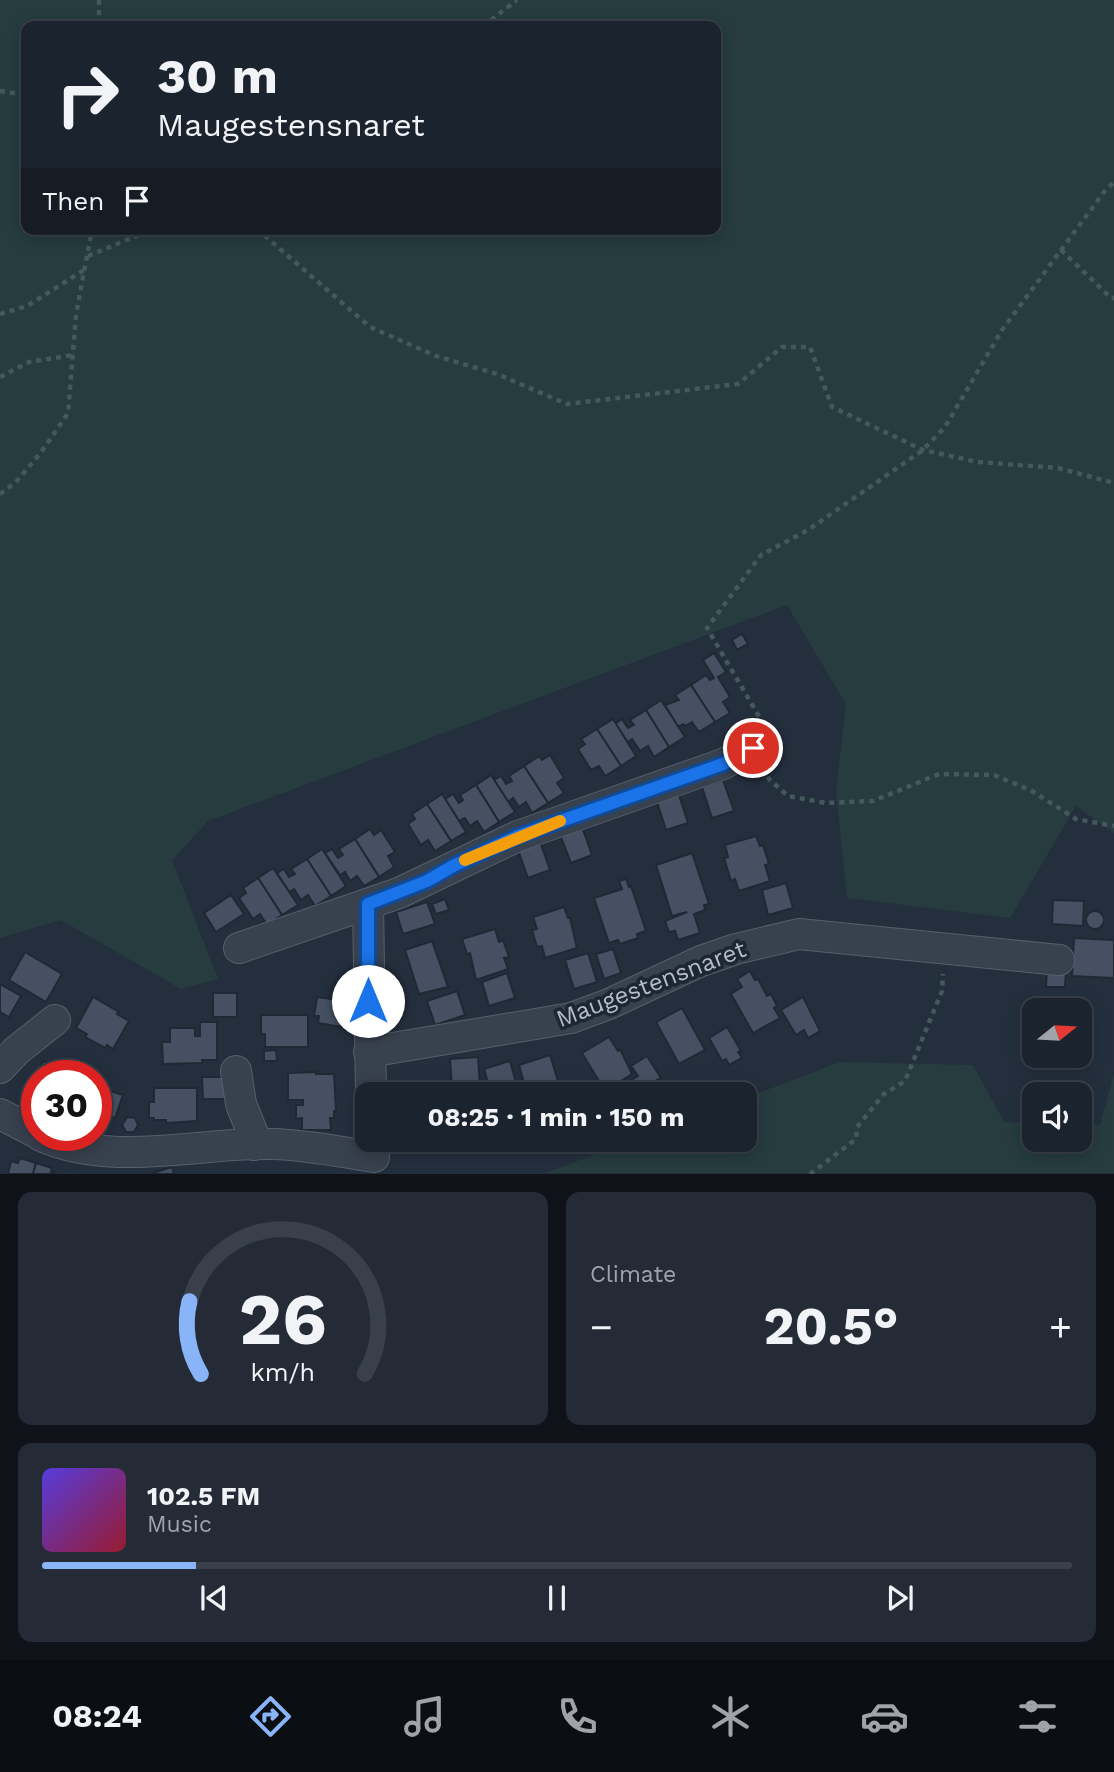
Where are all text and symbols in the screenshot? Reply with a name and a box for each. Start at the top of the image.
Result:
text: 30 m [157,47,278,105]
icon: right [42,49,133,140]
text: Maugestensnaret [157,106,425,144]
icon: arrive [118,182,156,220]
text: Then [42,186,104,216]
pin [723,718,783,778]
icon: arrive [734,729,772,767]
street label: Maugestensnaret [552,935,750,1033]
position arrow [331,964,405,1038]
north arrow [1022,998,1092,1068]
map controls [1022,998,1092,1152]
speed limit sign: 30 [21,1060,112,1151]
button: sound [1022,1082,1092,1152]
text: 08:25 · 1 min · 150 m [428,1102,684,1132]
text: Climate [590,1261,676,1288]
text: 26 [239,1277,327,1363]
text: 20.5° [763,1296,899,1357]
text: − [590,1305,613,1349]
text: + [1049,1305,1072,1349]
text: km/h [251,1358,315,1387]
text: 102.5 FM [147,1481,260,1511]
text: Music [147,1511,212,1538]
icon: previous [195,1579,233,1617]
icon: pause [538,1579,576,1617]
icon: next [881,1579,919,1617]
icon: directions [246,1692,295,1741]
icon: music [400,1692,449,1741]
icon: phone [553,1692,602,1741]
icon: climate [706,1692,755,1741]
icon: car [860,1692,909,1741]
icon: filters [1013,1692,1062,1741]
text: 08:24 [52,1697,142,1735]

